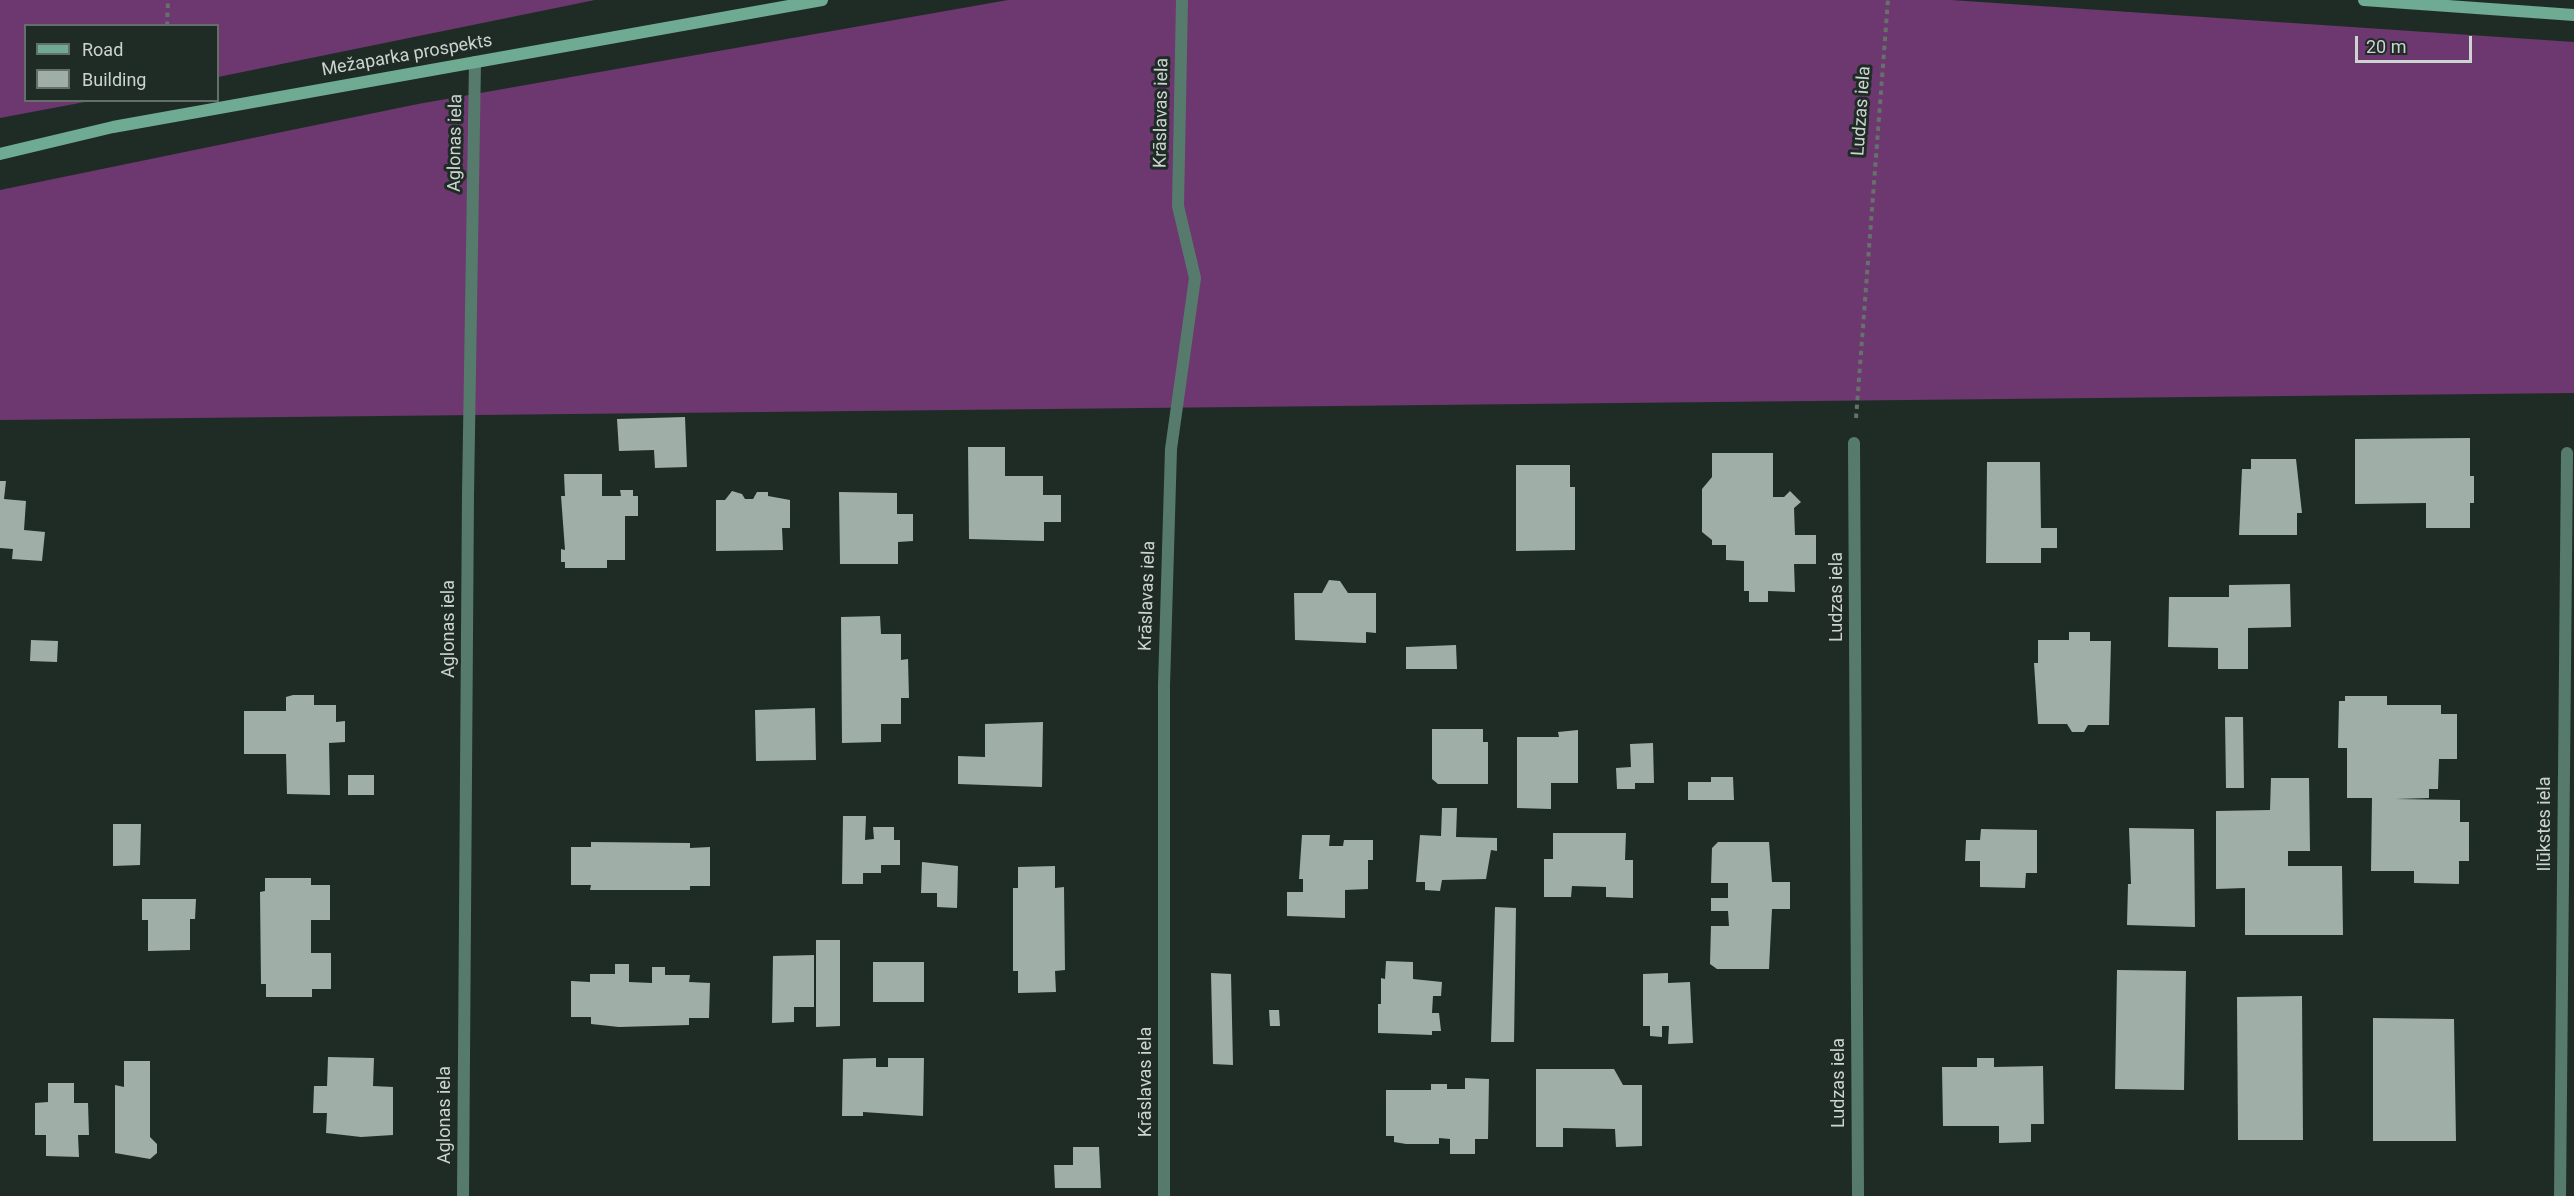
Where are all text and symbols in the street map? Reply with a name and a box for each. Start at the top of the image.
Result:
legend [24,24,219,102]
scale bar [2358,24,2475,62]
street label: Mežaparka prospekts [320,30,494,82]
text: 20 m [2366,36,2406,57]
text: Road [82,39,123,60]
street label: Krāslavas iela [1150,58,1174,168]
street label: Ludzas iela [1848,65,1876,157]
text: Building [82,69,146,90]
street label: Aglonas iela [444,94,468,192]
street label: Krāslavas iela [1135,540,1161,652]
street label: Ludzas iela [1826,552,1848,642]
street label: Aglonas iela [438,580,460,678]
street label: Ilūkstes iela [2534,777,2556,871]
street label: Krāslavas iela [1135,1027,1157,1137]
street label: Ludzas iela [1828,1038,1850,1128]
street label: Aglonas iela [434,1066,456,1164]

